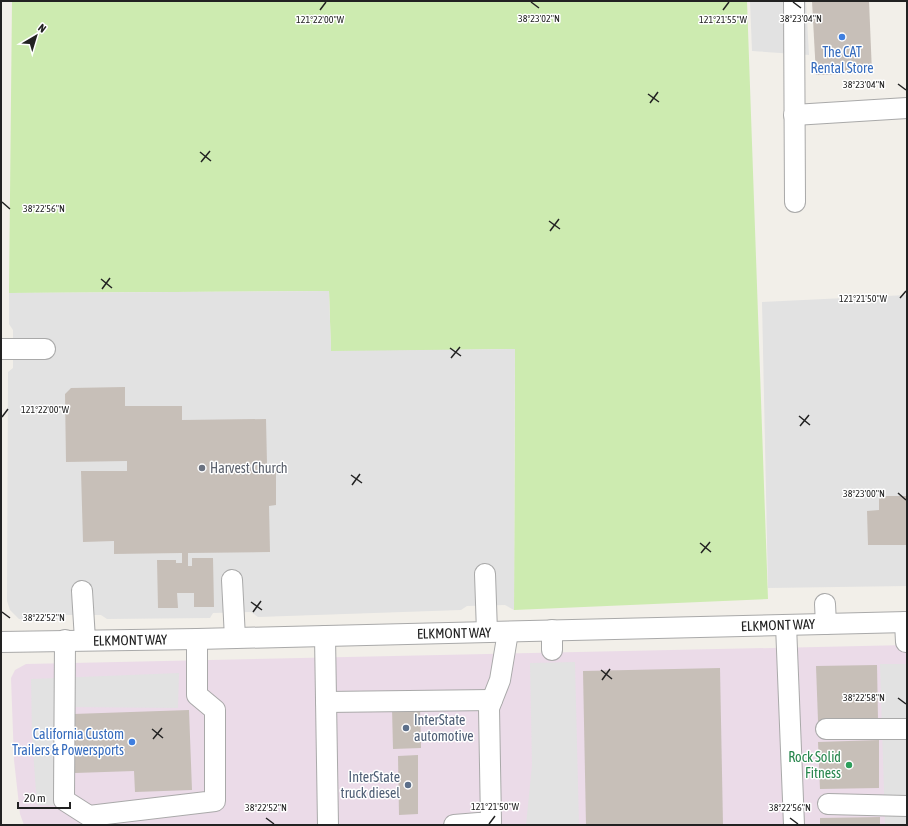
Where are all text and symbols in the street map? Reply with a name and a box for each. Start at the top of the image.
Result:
text: 38°23'02"N [518,13,560,24]
text: 38°23'04"N [780,13,822,24]
text: 121°22'00"W [296,14,345,25]
text: 121°21'55"W [699,14,748,25]
north arrow [16,16,56,56]
text: N [36,21,48,35]
marker: The CAT Rental Store [837,32,847,42]
place label: The CAT Rental Store [810,44,874,76]
text: 38°23'04"N [843,79,885,90]
text: 38°22'56"N [23,203,65,214]
text: 121°21'50"W [839,293,888,304]
text: 121°22'00"W [21,404,70,415]
place label: Harvest Church [210,460,288,476]
marker: Harvest Church [197,463,207,473]
text: 38°23'00"N [843,488,885,499]
text: 38°22'52"N [23,612,65,623]
street label: ELKMONT WAY [741,616,816,634]
street label: ELKMONT WAY [417,624,492,642]
street label: ELKMONT WAY [93,631,168,649]
text: 38°22'58"N [843,692,885,703]
place label: InterState automotive [414,712,474,744]
marker: InterState automotive [401,723,411,733]
place label: California Custom Trailers & Powersports [12,726,124,758]
marker: California Custom Trailers & Powersports [127,737,137,747]
place label: Rock Solid Fitness [788,749,841,781]
marker: Rock Solid Fitness [844,760,854,770]
place label: InterState truck diesel [341,769,400,801]
marker: InterState truck diesel [403,780,413,790]
scale bar [18,784,70,810]
text: 20 m [24,791,46,805]
text: 121°21'50"W [471,801,520,812]
text: 38°22'52"N [245,802,287,813]
text: 38°22'56"N [769,802,811,813]

